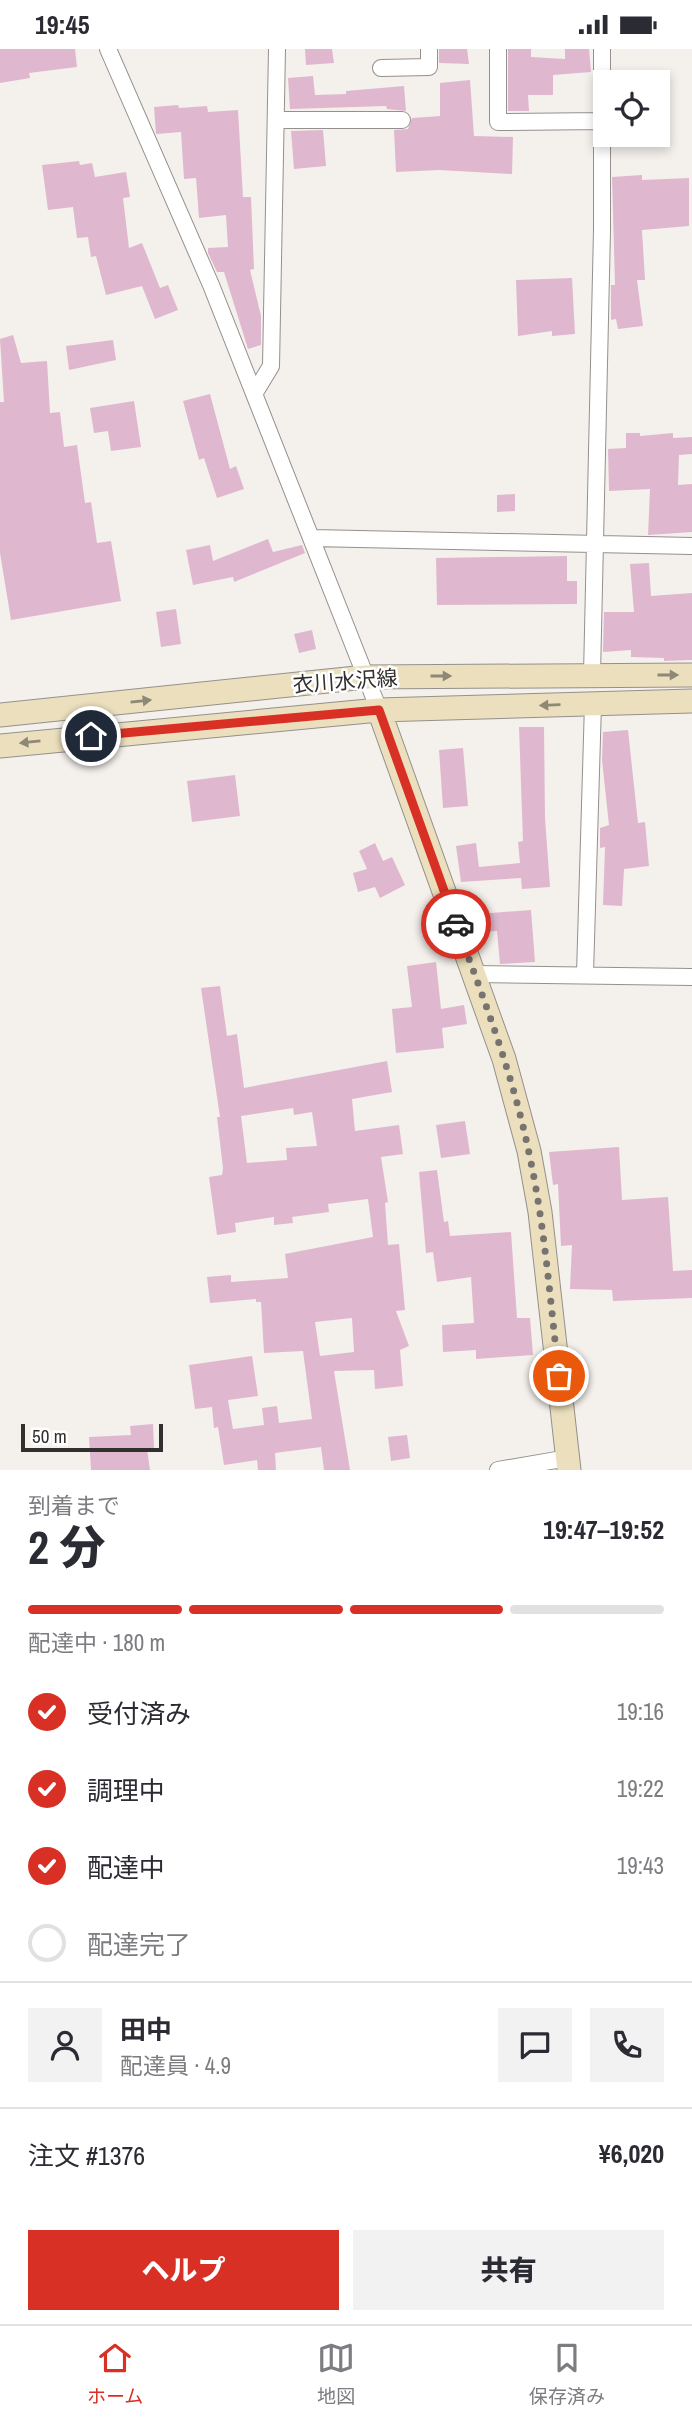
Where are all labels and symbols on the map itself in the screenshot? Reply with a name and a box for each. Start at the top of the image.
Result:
street label: 衣川水沢線 [292,663,398,699]
one-way arrow [657,669,679,681]
one-way arrow [430,670,452,682]
one-way arrow [130,696,152,707]
one-way arrow [539,700,561,711]
pin [61,706,121,766]
one-way arrow [19,737,41,748]
courier [421,889,491,959]
pin [529,1346,589,1406]
scale bar [21,1421,163,1453]

